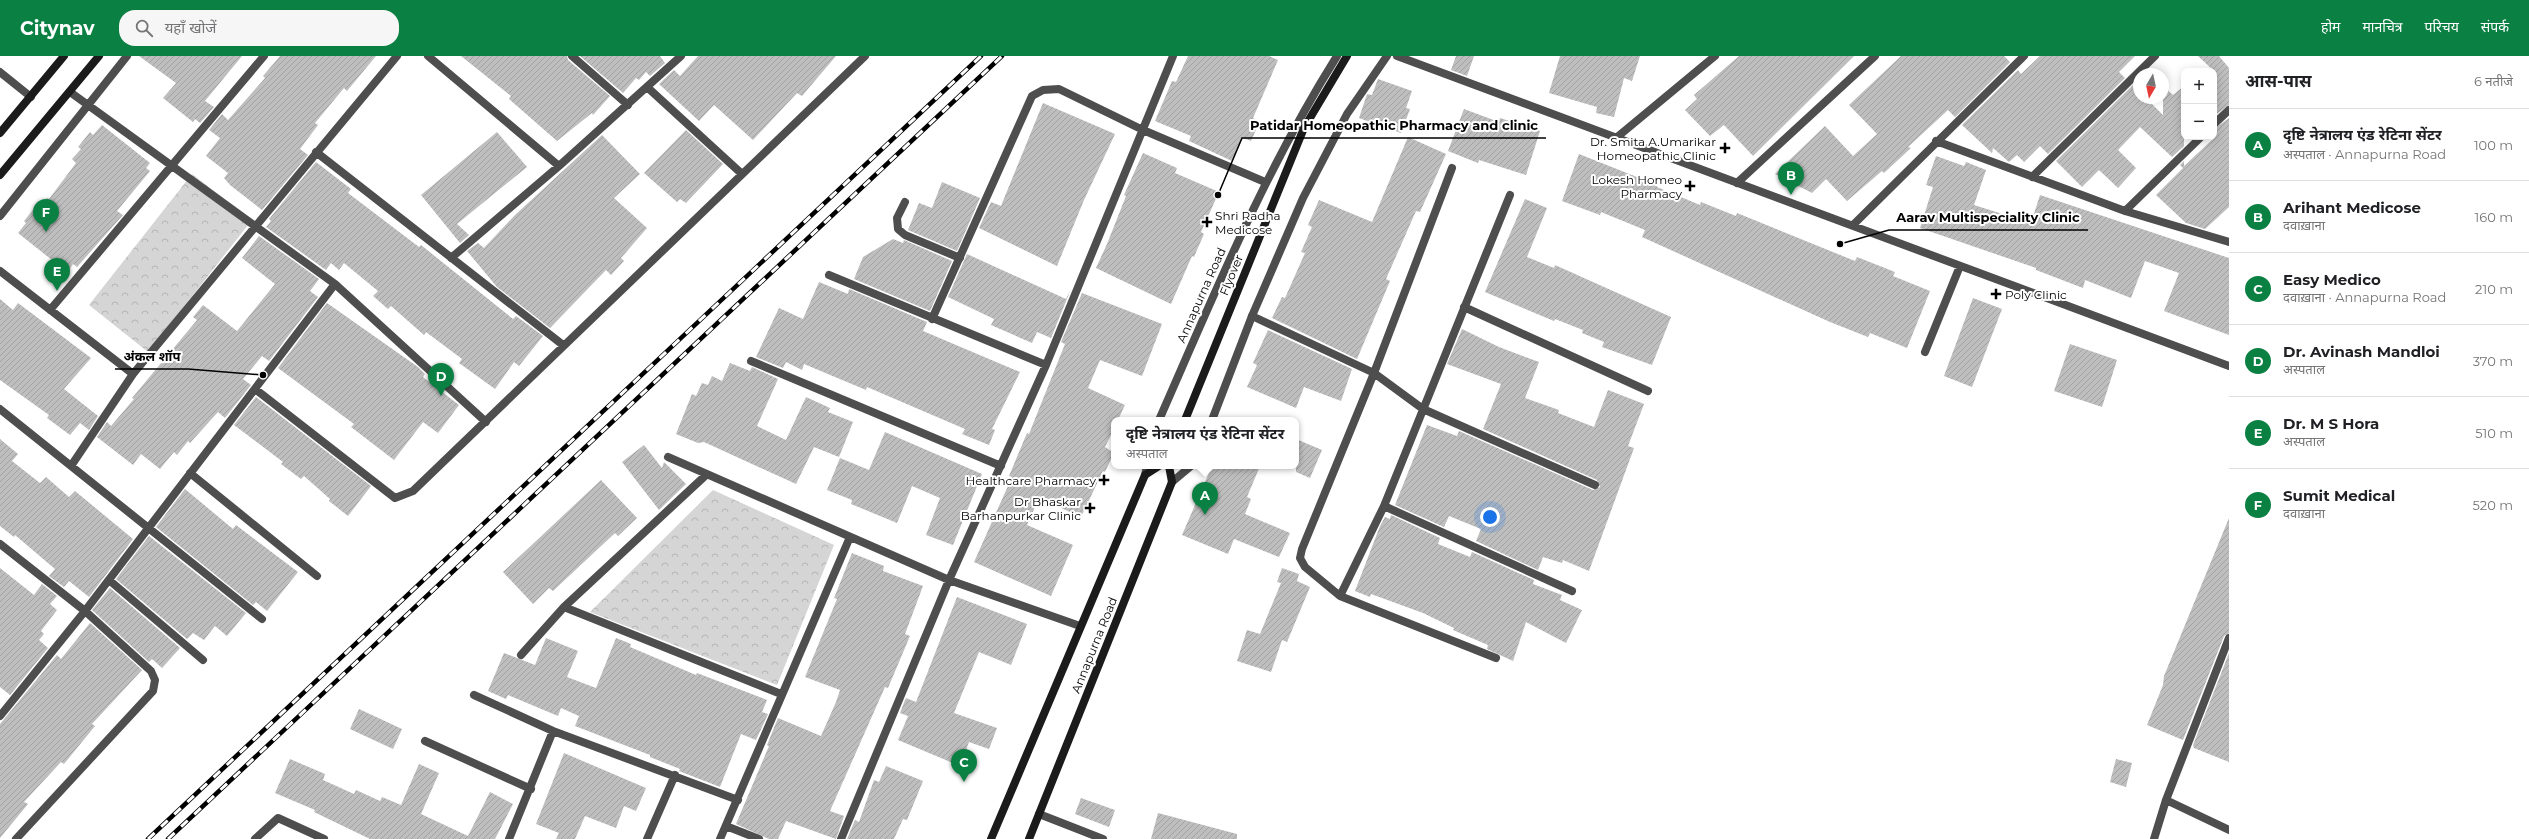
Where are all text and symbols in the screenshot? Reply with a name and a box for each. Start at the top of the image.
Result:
search box [119,10,399,46]
text: Citynav [20,17,95,40]
icon: search [133,17,155,39]
text: यहाँ खोजें [165,18,216,37]
text: होम [2321,18,2340,36]
text: मानचित्र [2362,18,2403,36]
text: परिचय [2425,18,2459,36]
text: संपर्क [2481,18,2509,36]
north arrow [2133,68,2169,104]
map controls [2181,68,2217,140]
button: + [2181,68,2217,104]
text: आस-पास [2245,71,2312,91]
text: 6 नतीजे [2474,73,2513,89]
button: − [2181,104,2217,140]
callout: Patidar Homeopathic Pharmacy and clinic [1242,113,1546,138]
text: Patidar Homeopathic Pharmacy and clinic [1250,117,1538,133]
text: दृष्टि नेत्रालय एंड रेटिना सेंटर [2283,125,2442,144]
place label: Dr. Smita A.Umarikar Homeopathic Clinic [1590,134,1716,163]
text: A [2253,137,2263,153]
text: 100 m [2474,137,2513,153]
marker: Dr. Smita A.Umarikar Homeopathic Clinic [1719,142,1731,154]
text: अस्पताल · Annapurna Road [2283,146,2446,162]
pin: B [1778,162,1804,195]
place label: Lokesh Homeo Pharmacy [1591,172,1682,201]
marker: Lokesh Homeo Pharmacy [1685,181,1695,191]
text: Arihant Medicose [2283,198,2421,217]
pin: F [33,199,59,232]
callout: Aarav Multispeciality Clinic [1889,205,2088,230]
place label: Shri Radha Medicose [1215,208,1281,237]
text: Aarav Multispeciality Clinic [1895,209,2080,225]
text: B [2253,209,2263,225]
text: 160 m [2475,209,2513,225]
marker: Shri Radha Medicose [1202,217,1212,227]
text: दवाख़ाना [2283,217,2325,233]
street label: Annapurna Road [1173,245,1229,345]
street label: Flyover [1216,252,1246,298]
pin: E [44,258,70,291]
text: Easy Medico [2283,270,2381,289]
text: C [2253,281,2263,297]
text: 210 m [2475,281,2513,297]
place label: Poly Clinic [2005,287,2067,302]
marker: Poly Clinic [1990,288,2002,300]
text: दवाख़ाना · Annapurna Road [2283,289,2446,305]
text: Dr. Avinash Mandloi [2283,342,2440,361]
callout: अंकल शॉप [115,344,188,369]
text: अंकल शॉप [124,348,181,364]
text: D [2253,353,2263,369]
text: 370 m [2473,353,2513,369]
text: अस्पताल [2283,361,2325,377]
pin: D [428,363,454,396]
text: Dr. M S Hora [2283,414,2379,433]
popup [1111,417,1299,469]
text: दृष्टि नेत्रालय एंड रेटिना सेंटर [1126,424,1284,443]
text: E [2254,425,2262,441]
text: 510 m [2475,425,2513,441]
text: अस्पताल [2283,433,2325,449]
text: अस्पताल [1126,445,1168,461]
place label: Healthcare Pharmacy [966,473,1096,488]
marker: Healthcare Pharmacy [1099,475,1109,485]
pin: A [1192,482,1218,515]
text: Sumit Medical [2283,486,2395,505]
place label: Dr Bhaskar Barhanpurkar Clinic [961,494,1081,523]
text: F [2254,497,2262,513]
text: 520 m [2473,497,2513,513]
marker: Dr Bhaskar Barhanpurkar Clinic [1084,502,1096,514]
text: दवाख़ाना [2283,505,2325,521]
your location [1480,507,1500,527]
street label: Annapurna Road [1068,595,1120,695]
pin: C [951,749,977,782]

